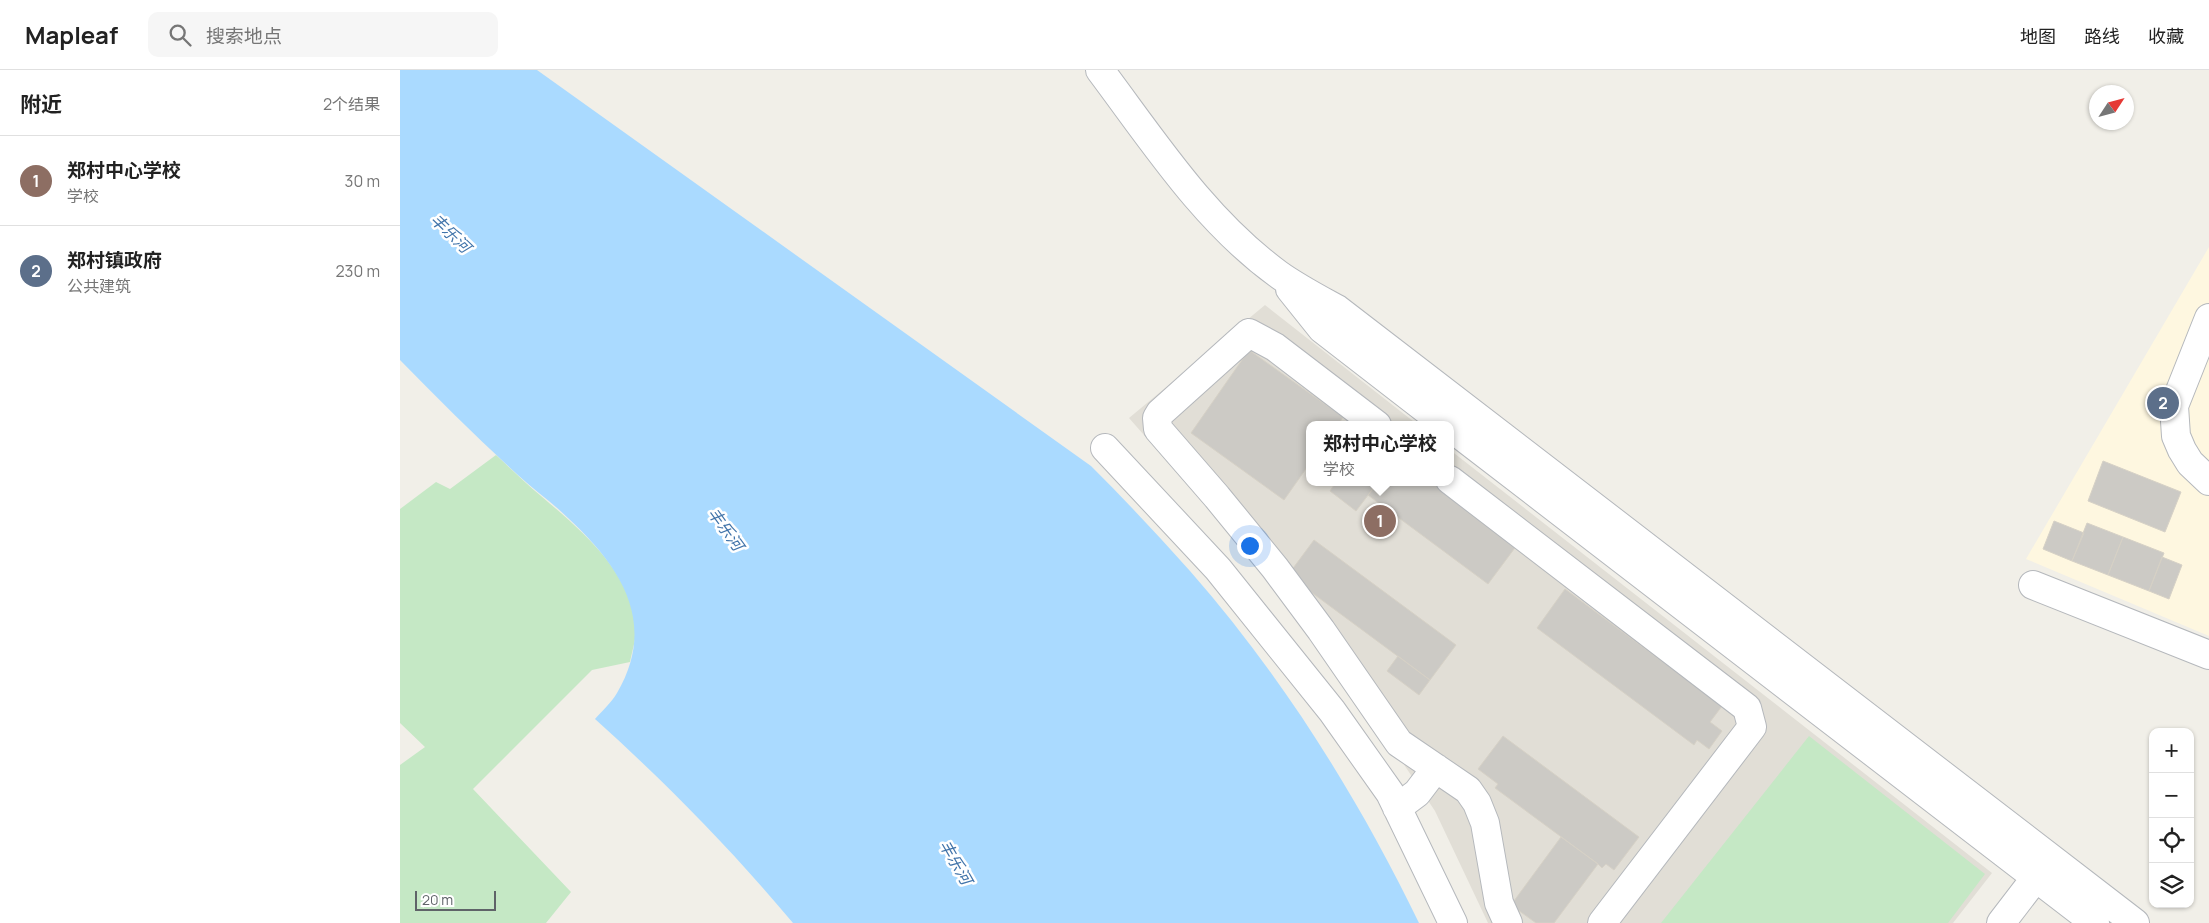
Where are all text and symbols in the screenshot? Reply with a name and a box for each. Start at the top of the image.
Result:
search box [148,12,498,57]
text: Mapleaf [25,18,118,51]
icon: search [166,21,194,49]
text: 搜索地点 [206,23,282,49]
text: 地图 [2020,24,2056,48]
text: 路线 [2084,24,2120,48]
text: 收藏 [2148,24,2184,48]
north arrow [2089,85,2134,130]
text: 附近 [20,90,62,118]
text: 2个结果 [323,93,380,115]
text: 郑村中心学校 [67,157,181,183]
text: 1 [32,170,40,192]
text: 30 m [345,170,380,192]
text: 学校 [67,185,99,207]
water label: 丰乐河 [426,208,478,260]
text: 郑村镇政府 [67,247,162,273]
text: 2 [31,260,41,282]
text: 230 m [336,260,380,282]
text: 公共建筑 [67,275,131,297]
pin: 2 [2147,384,2179,422]
popup [1306,421,1454,486]
text: 郑村中心学校 [1323,430,1437,456]
text: 学校 [1323,458,1355,480]
pin: 1 [1364,502,1396,540]
water label: 丰乐河 [703,503,751,557]
your location [1237,533,1263,559]
map controls [2149,728,2194,908]
button: + [2149,728,2194,773]
button: − [2149,773,2194,818]
button: locate [2149,818,2194,863]
water label: 丰乐河 [934,836,979,891]
button: layers [2149,863,2194,908]
scale bar [415,888,496,911]
text: 20 m [422,890,453,909]

